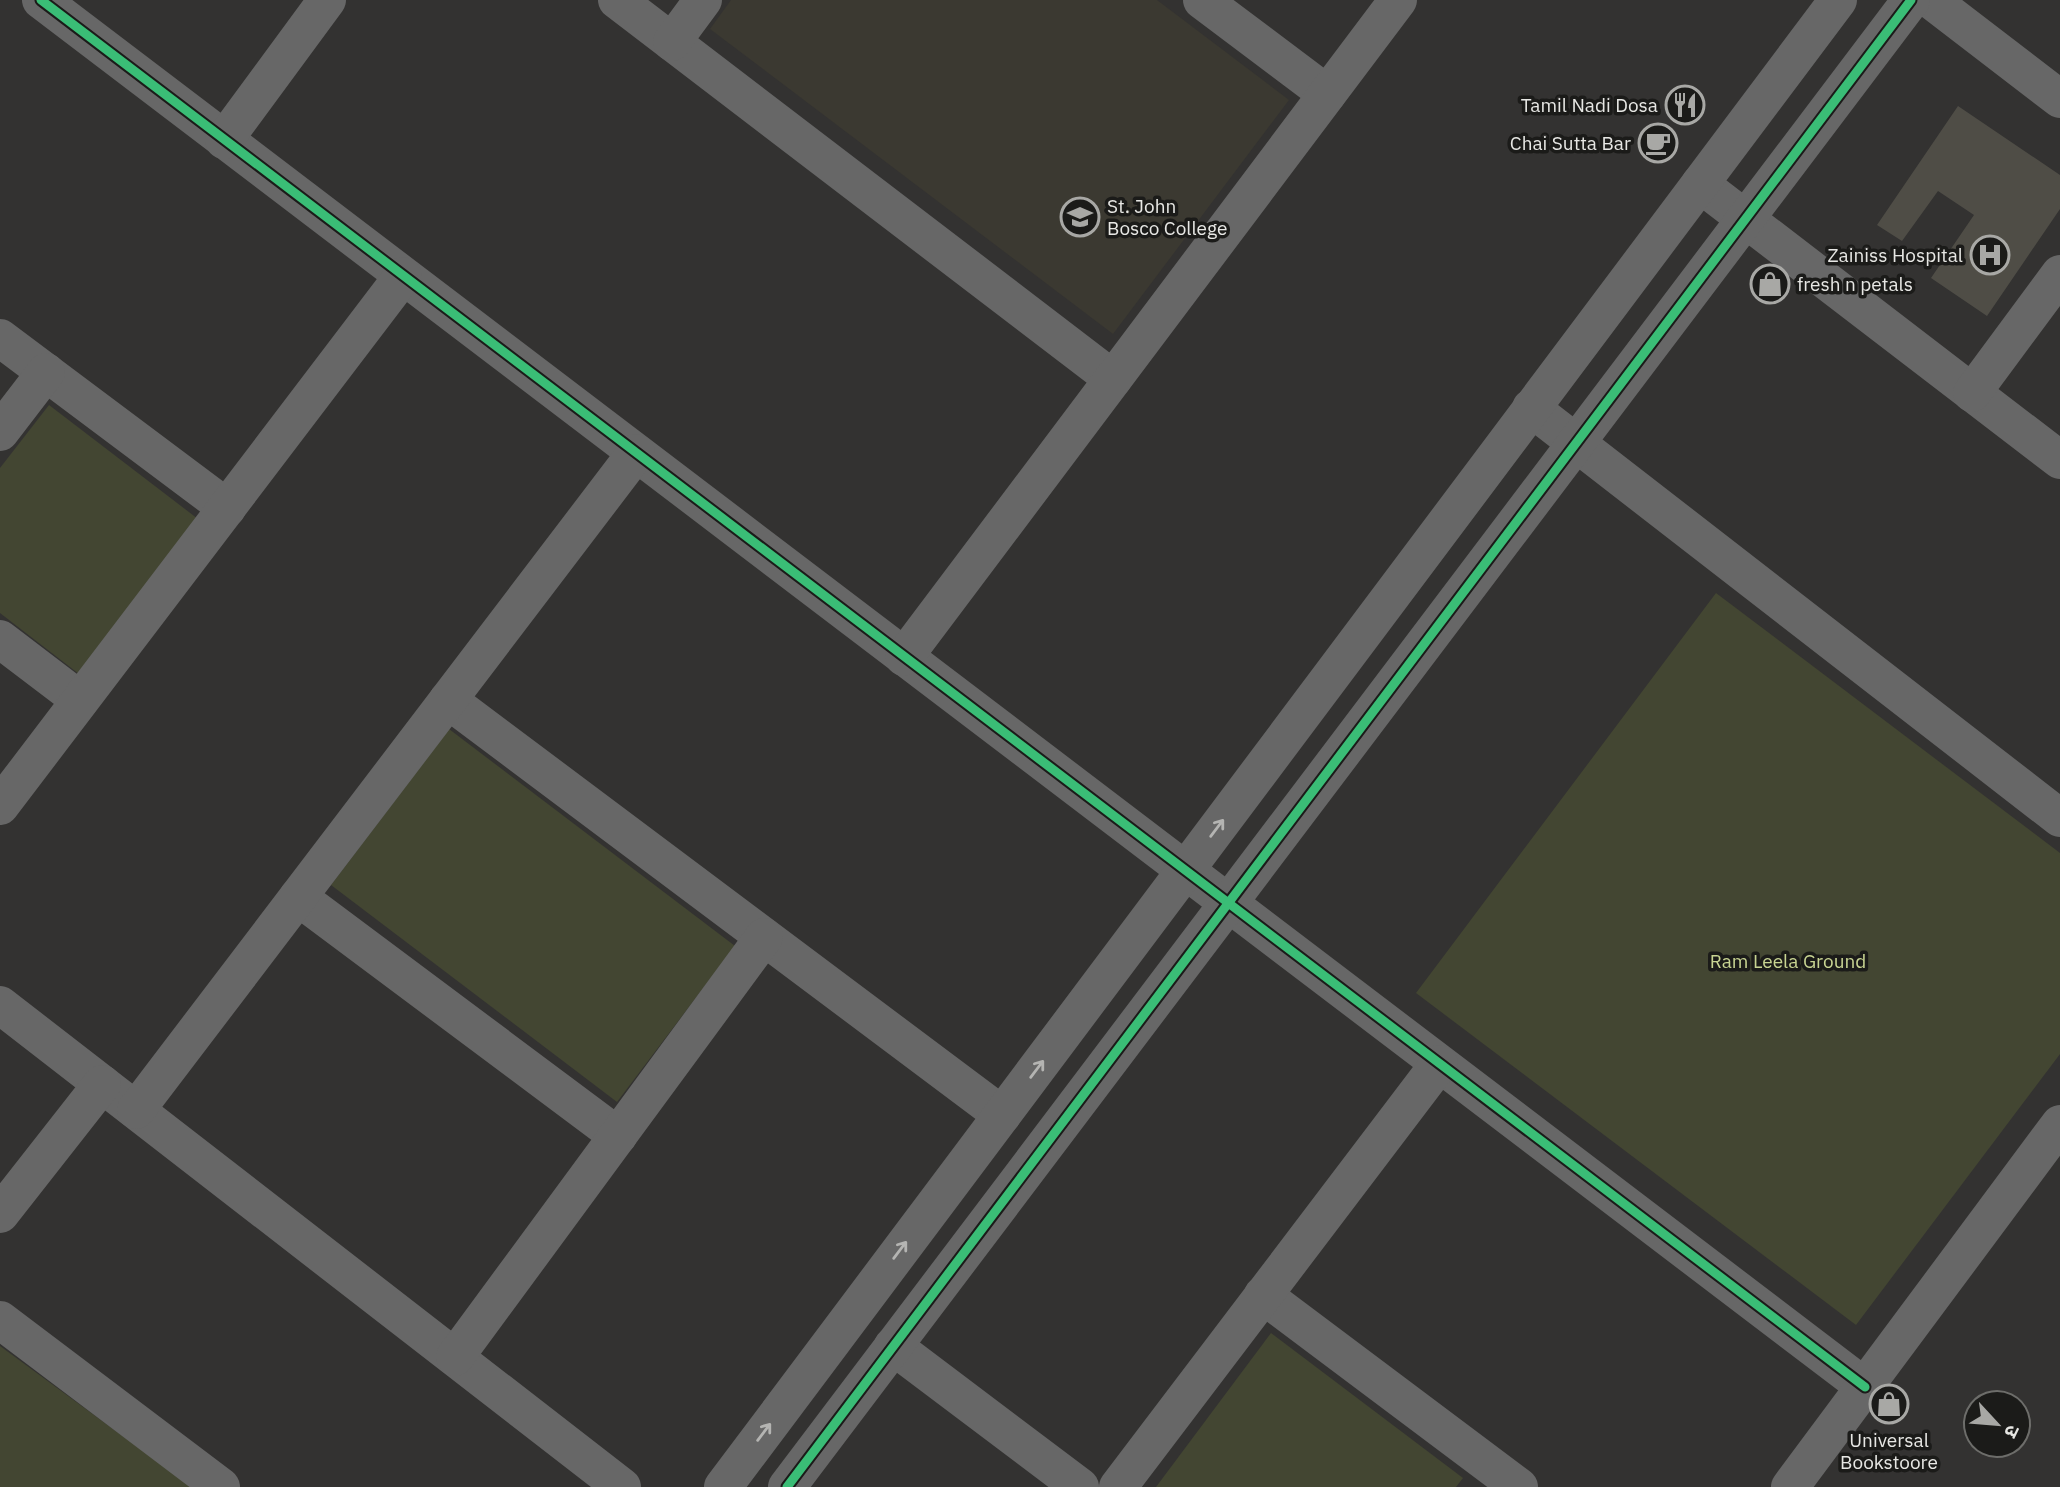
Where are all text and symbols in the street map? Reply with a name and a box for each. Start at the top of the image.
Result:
restaurant icon: Tamil Nadi Dosa [1664,84,1706,126]
place label: Tamil Nadi Dosa [1521,93,1658,117]
cafe icon: Chai Sutta Bar [1637,122,1679,164]
place label: Chai Sutta Bar [1510,131,1631,155]
place label: St. John Bosco College [1107,194,1227,240]
school or university icon: St. John Bosco College [1059,196,1101,238]
hospital icon: Zainiss Hospital [1969,234,2011,276]
place label: Zainiss Hospital [1828,243,1963,267]
shop icon: fresh n petals [1749,263,1791,305]
place label: fresh n petals [1797,272,1913,296]
one-way arrow [1210,819,1225,837]
park label: Ram Leela Ground [1710,949,1866,973]
one-way arrow [1029,1060,1044,1078]
one-way arrow [893,1242,908,1260]
shop icon: Universal Bookstoore [1868,1383,1910,1425]
north arrow [1962,1389,2032,1459]
text: उ [1999,1421,2026,1442]
one-way arrow [756,1424,771,1442]
place label: Universal Bookstoore [1840,1428,1938,1474]

